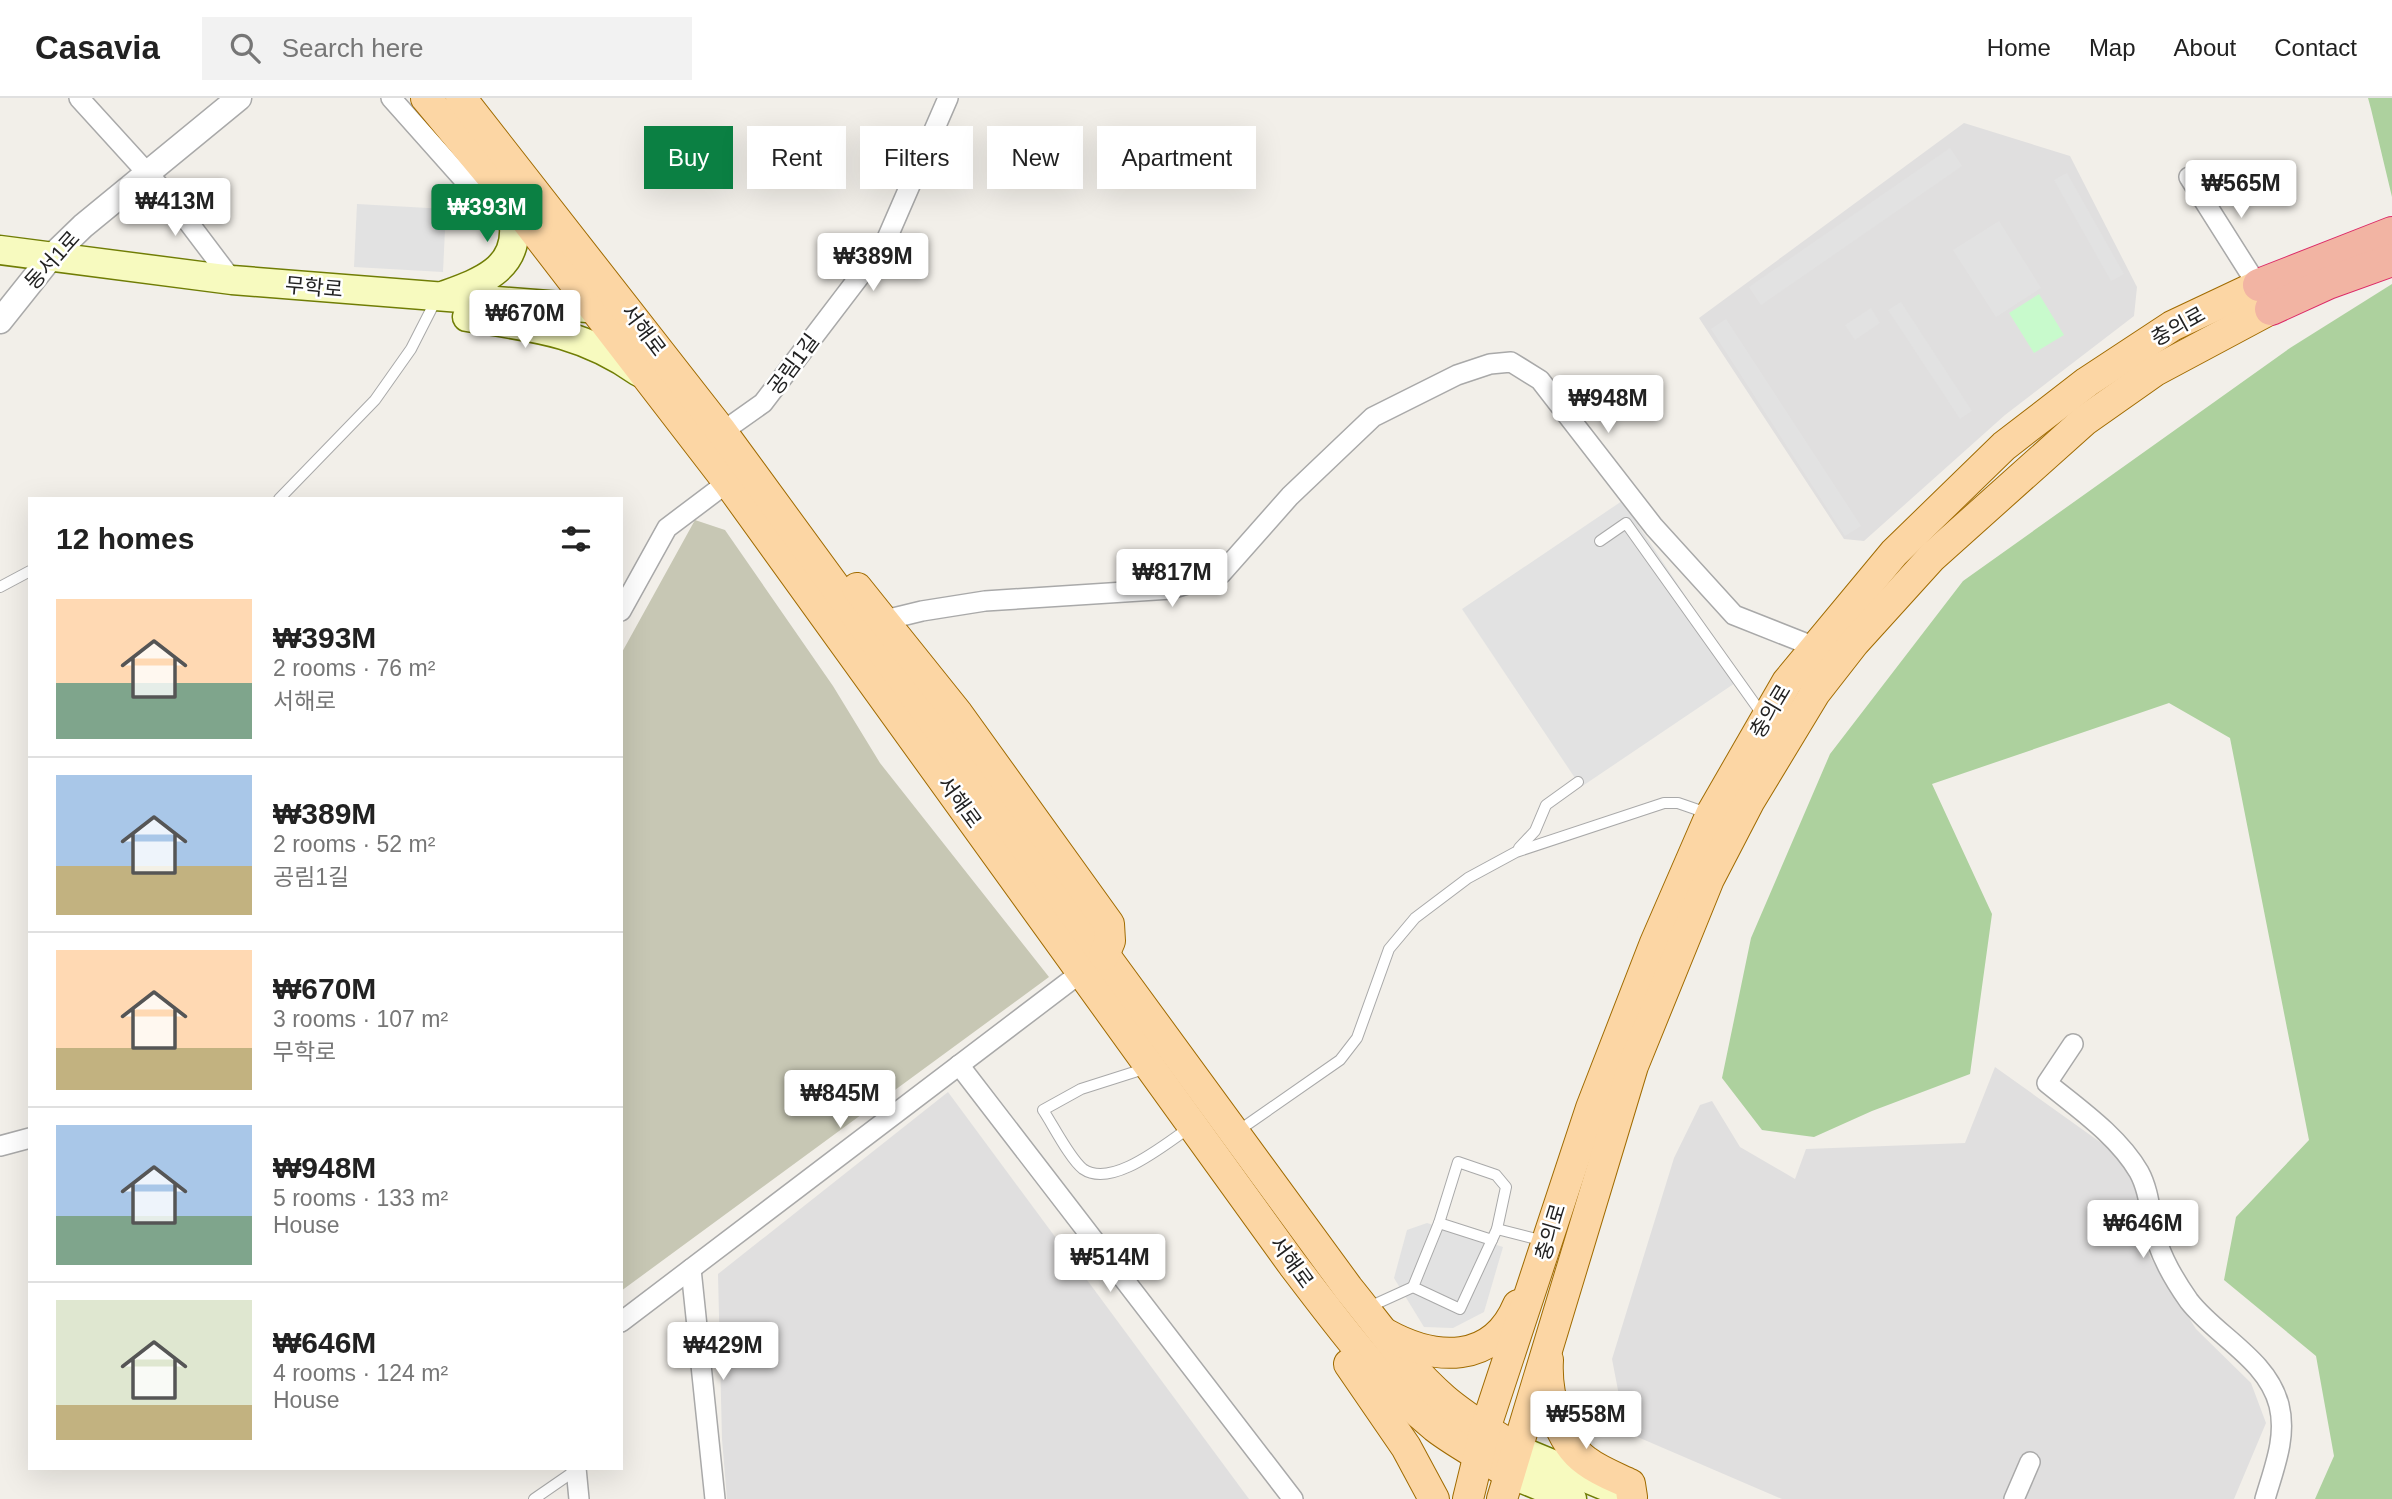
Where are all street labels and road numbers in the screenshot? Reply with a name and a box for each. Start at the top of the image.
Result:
street label: 동서1로 [20,226,84,294]
street label: 무학로 [284,273,344,301]
street label: 서해로 [617,300,671,360]
street label: 충의로 [2147,302,2209,350]
street label: 공림1길 [763,329,823,399]
street label: 충의로 [1745,680,1795,742]
street label: 서해로 [934,772,986,832]
street label: 충의로 [1531,1201,1569,1263]
street label: 서해로 [1266,1232,1318,1292]

